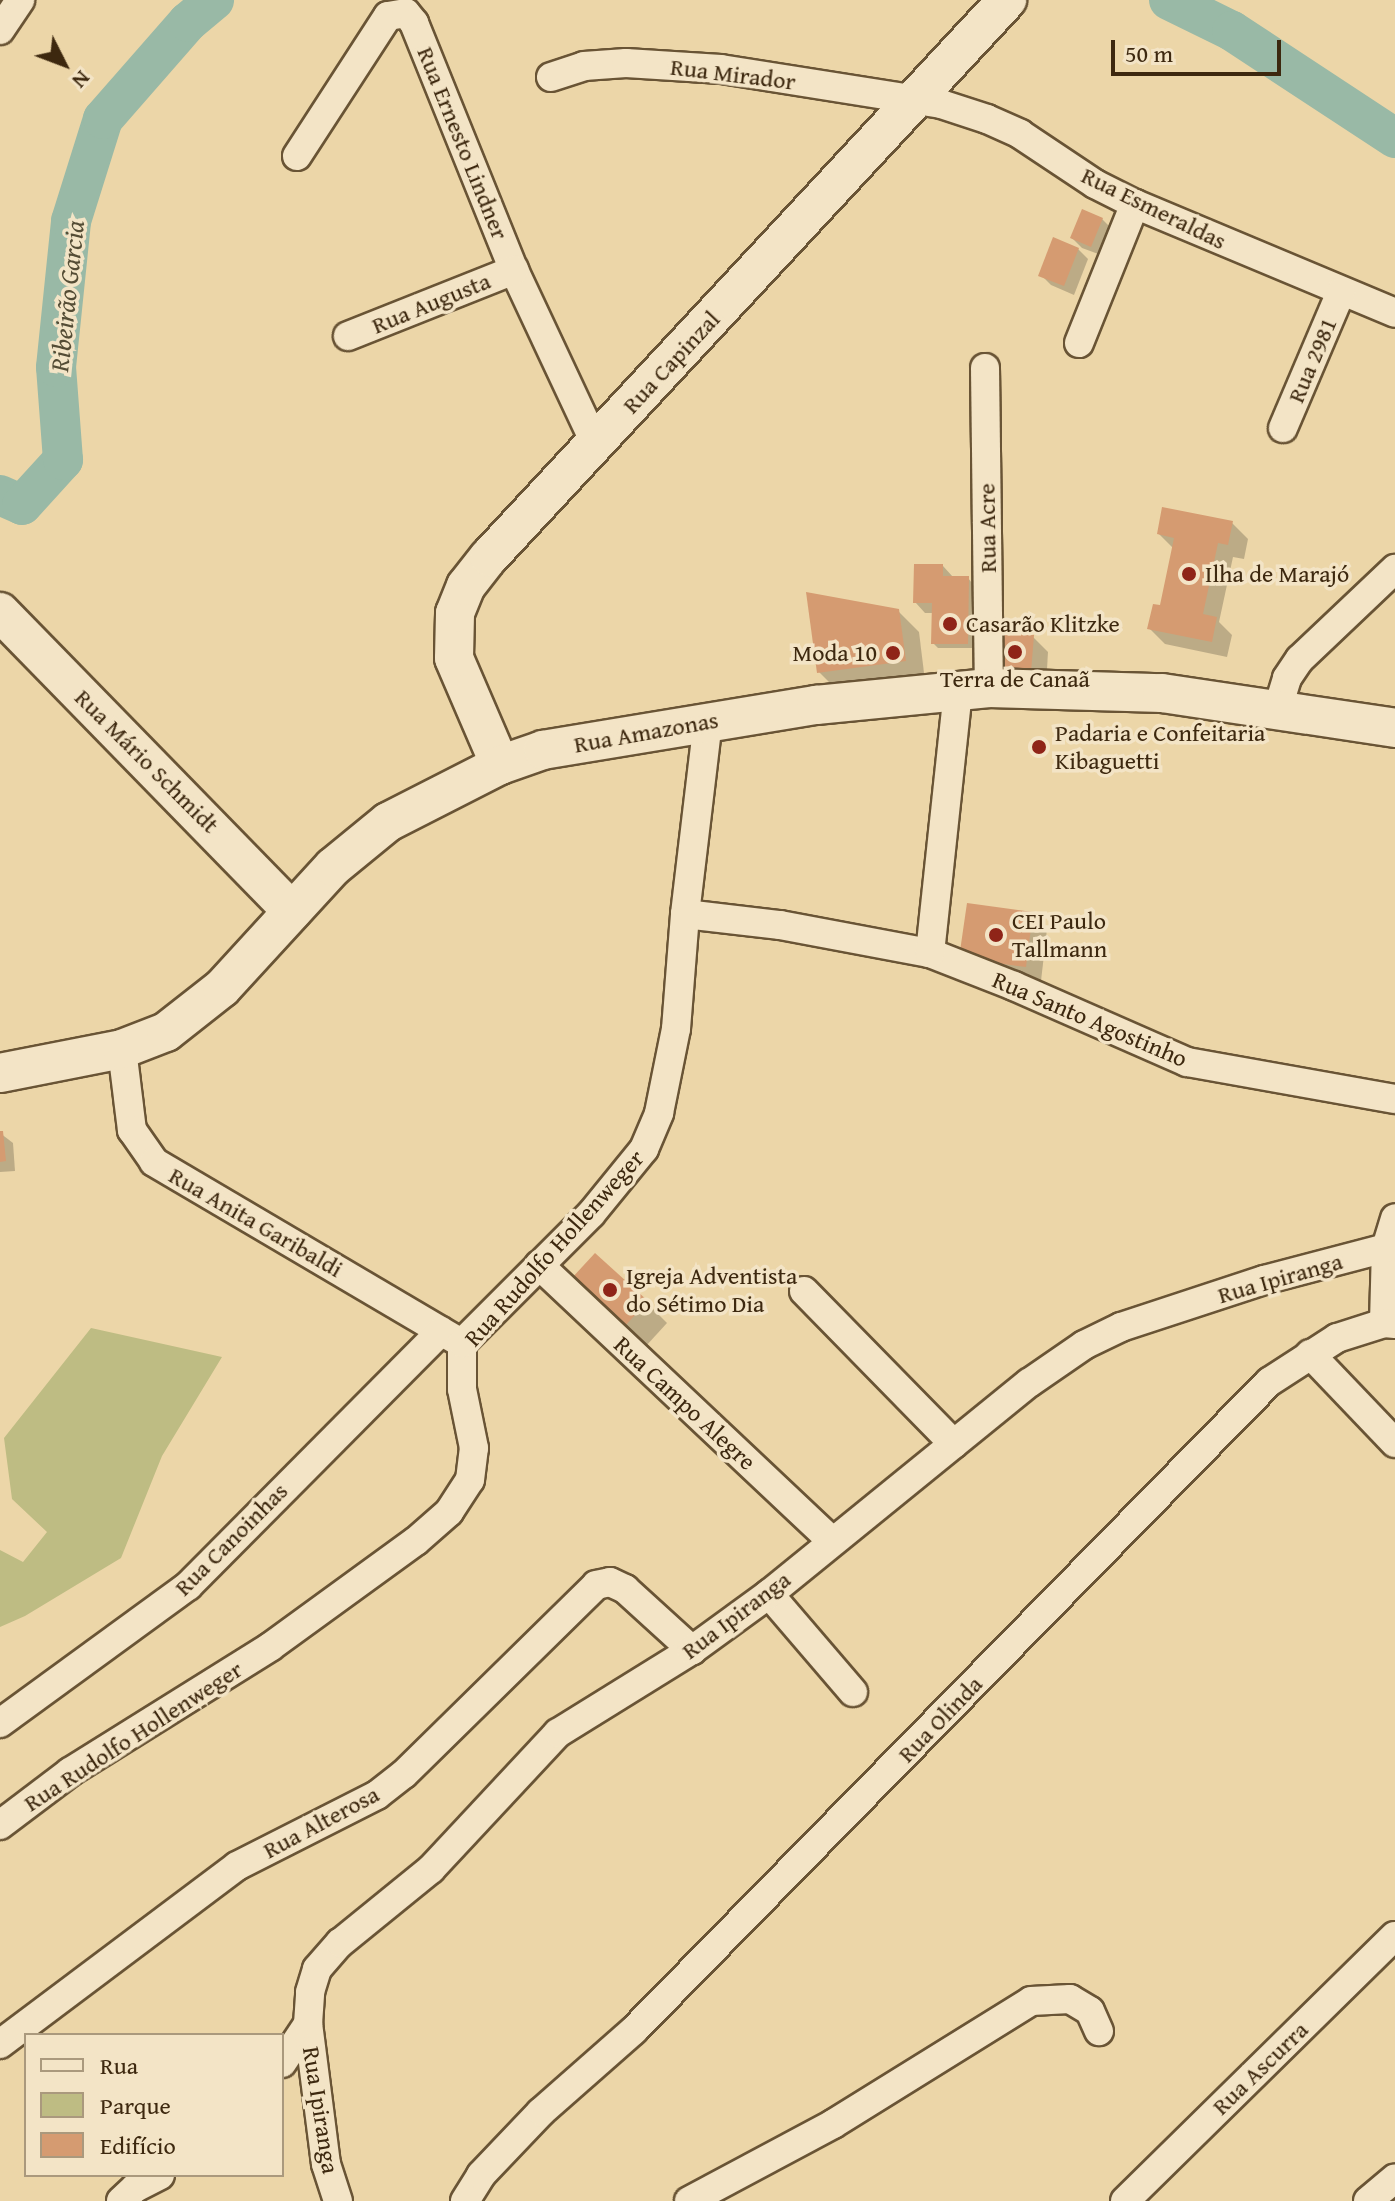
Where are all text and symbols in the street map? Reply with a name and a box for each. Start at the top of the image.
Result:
north arrow [24,24,104,104]
scale bar [1115,24,1285,74]
text: 50 m [1125,36,1173,71]
street label: Rua Ernesto Lindner [411,43,515,243]
street label: Rua Mirador [669,52,797,96]
text: N [65,64,99,96]
street label: Rua Esmeraldas [1077,161,1231,255]
water label: Ribeirão Garcia [44,219,90,373]
street label: Rua Augusta [368,266,494,340]
street label: Rua Capinzal [616,305,726,419]
street label: Rua 2981 [1281,313,1343,407]
street label: Rua Acre [972,483,1002,573]
place label: Ilha de Marajó [1205,560,1349,588]
marker: Ilha de Marajó [1180,565,1198,583]
place label: Casarão Klitzke [966,610,1120,638]
marker: Casarão Klitzke [941,615,959,633]
place label: Moda 10 [793,639,877,667]
marker: Terra de Canaã [1006,643,1024,661]
marker: Moda 10 [884,644,902,662]
place label: Terra de Canaã [940,665,1090,693]
street label: Rua Mário Schmidt [69,683,225,839]
street label: Rua Amazonas [572,705,720,759]
place label: Padaria e Confeitaria Kibaguetti [1055,719,1265,775]
marker: Padaria e Confeitaria Kibaguetti [1030,738,1048,756]
place label: CEI Paulo Tallmann [1012,907,1107,963]
marker: CEI Paulo Tallmann [987,926,1005,944]
street label: Rua Santo Agostinho [988,965,1192,1073]
street label: Rua Rudolfo Hollenweger [458,1144,650,1352]
street label: Rua Anita Garibaldi [164,1161,348,1283]
street label: Rua Ipiranga [1214,1246,1346,1310]
place label: Igreja Adventista do Sétimo Dia [626,1262,797,1318]
marker: Igreja Adventista do Sétimo Dia [601,1281,619,1299]
street label: Rua Campo Alegre [608,1330,762,1476]
street label: Rua Canoinhas [168,1476,294,1602]
street label: Rua Ipiranga [676,1565,796,1665]
street label: Rua Rudolfo Hollenweger [18,1655,248,1817]
street label: Rua Olinda [892,1670,988,1768]
street label: Rua Alterosa [258,1779,384,1865]
street label: Rua Ascurra [1206,2015,1314,2121]
legend [24,2033,284,2177]
street label: Rua Ipiranga [297,2044,345,2176]
text: Rua [100,2048,138,2083]
text: Parque [100,2088,171,2123]
text: Edifício [100,2128,176,2163]

